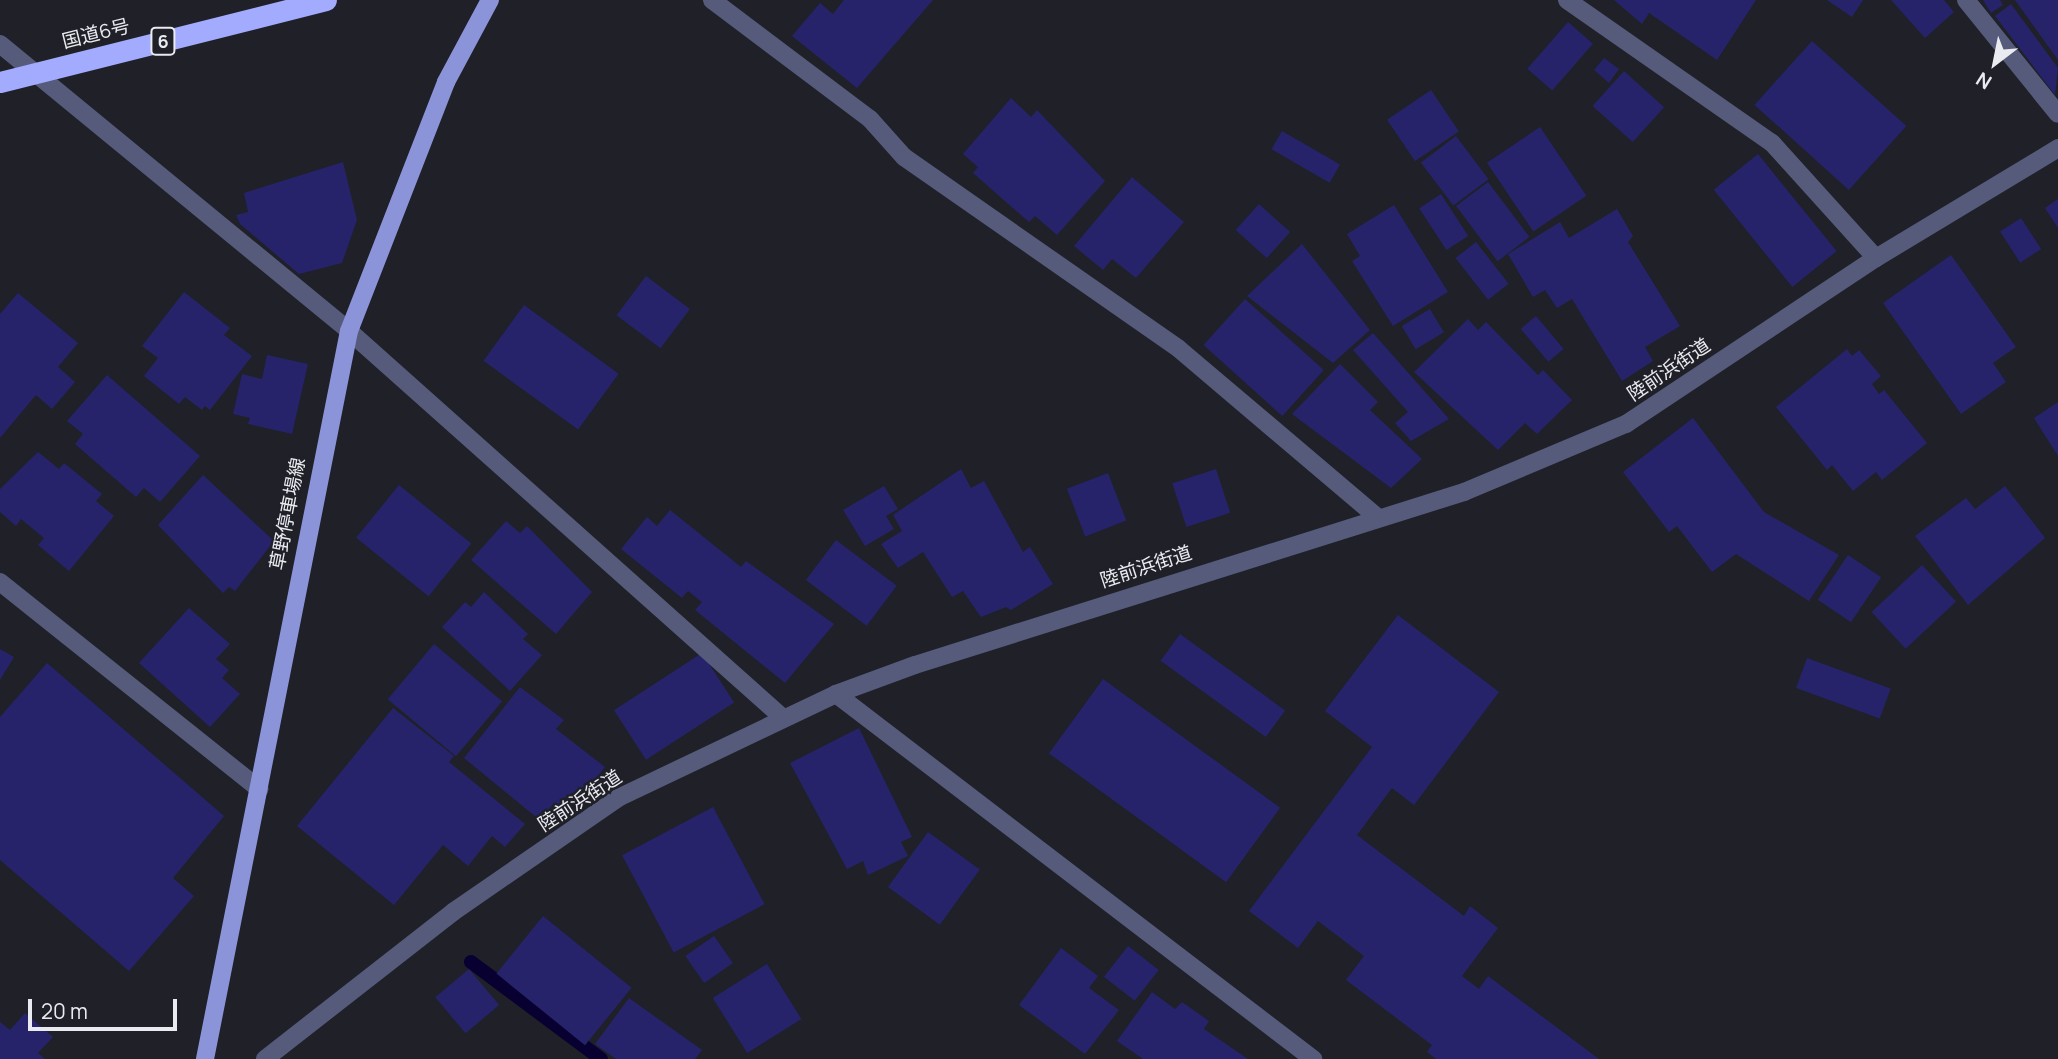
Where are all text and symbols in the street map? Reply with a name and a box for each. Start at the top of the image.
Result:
street label: 国道6号 [60,15,132,53]
road number: 6 [149,26,177,56]
north arrow [1960,28,2030,98]
text: N [1971,66,1997,95]
street label: 陸前浜街道 [1623,334,1715,406]
street label: 草野停車場線 [266,456,310,572]
street label: 陸前浜街道 [1097,541,1195,593]
street label: 陸前浜街道 [534,766,626,836]
scale bar [32,986,180,1030]
text: 20 m [41,997,88,1025]

